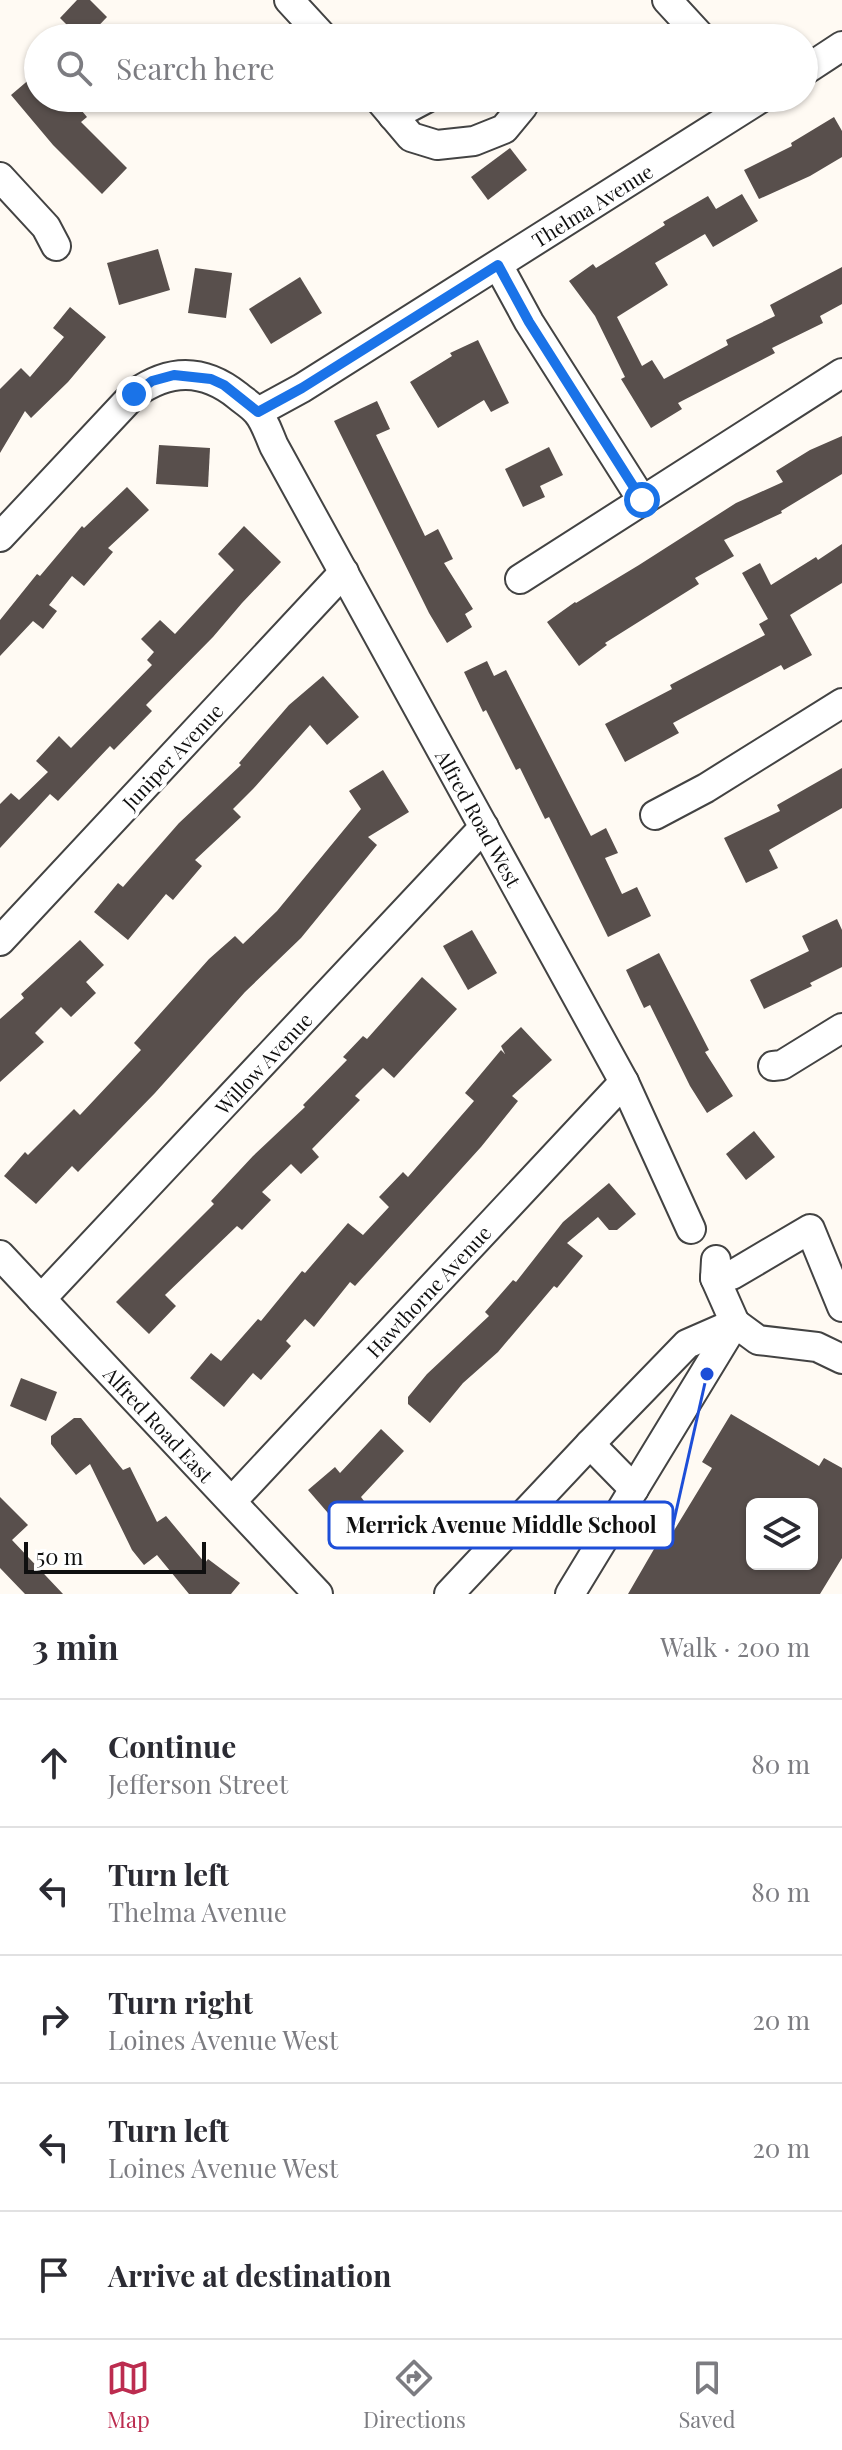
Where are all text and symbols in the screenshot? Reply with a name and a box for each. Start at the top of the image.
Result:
search box [24,24,818,112]
icon: search [52,46,96,90]
text: Search here [116,48,275,88]
street label: Thelma Avenue [526,157,658,253]
route end [116,376,152,412]
route start [624,482,660,518]
street label: Juniper Avenue [115,697,228,816]
street label: Alfred Road West [430,744,528,892]
street label: Willow Avenue [208,1006,317,1121]
street label: Hawthorne Avenue [360,1219,496,1363]
street label: Alfred Road East [98,1360,220,1488]
map controls [746,1498,818,1570]
button: layers [746,1498,818,1570]
callout: Merrick Avenue Middle School [329,1502,673,1548]
text: Merrick Avenue Middle School [346,1509,657,1539]
scale bar [24,1538,206,1574]
text: 50 m [36,1541,83,1571]
text: 3 min [32,1623,119,1669]
text: Walk · 200 m [660,1629,810,1664]
text: Continue [108,1726,236,1766]
icon: ahead [32,1741,76,1785]
text: 80 m [751,1746,810,1781]
text: Jefferson Street [108,1766,288,1801]
text: Turn left [108,1854,229,1894]
icon: left [32,1869,76,1913]
text: 80 m [751,1874,810,1909]
text: Thelma Avenue [108,1894,287,1929]
text: Turn right [108,1982,253,2022]
icon: right [32,1997,76,2041]
text: 20 m [752,2002,810,2037]
text: Loines Avenue West [108,2022,338,2057]
text: Turn left [108,2110,229,2150]
icon: left [32,2125,76,2169]
text: 20 m [752,2130,810,2165]
text: Loines Avenue West [108,2150,338,2185]
icon: arrive [32,2253,76,2297]
text: Arrive at destination [108,2255,391,2295]
tab: Map [106,2356,150,2434]
tab: Directions [363,2356,466,2434]
tab: Saved [678,2356,736,2434]

